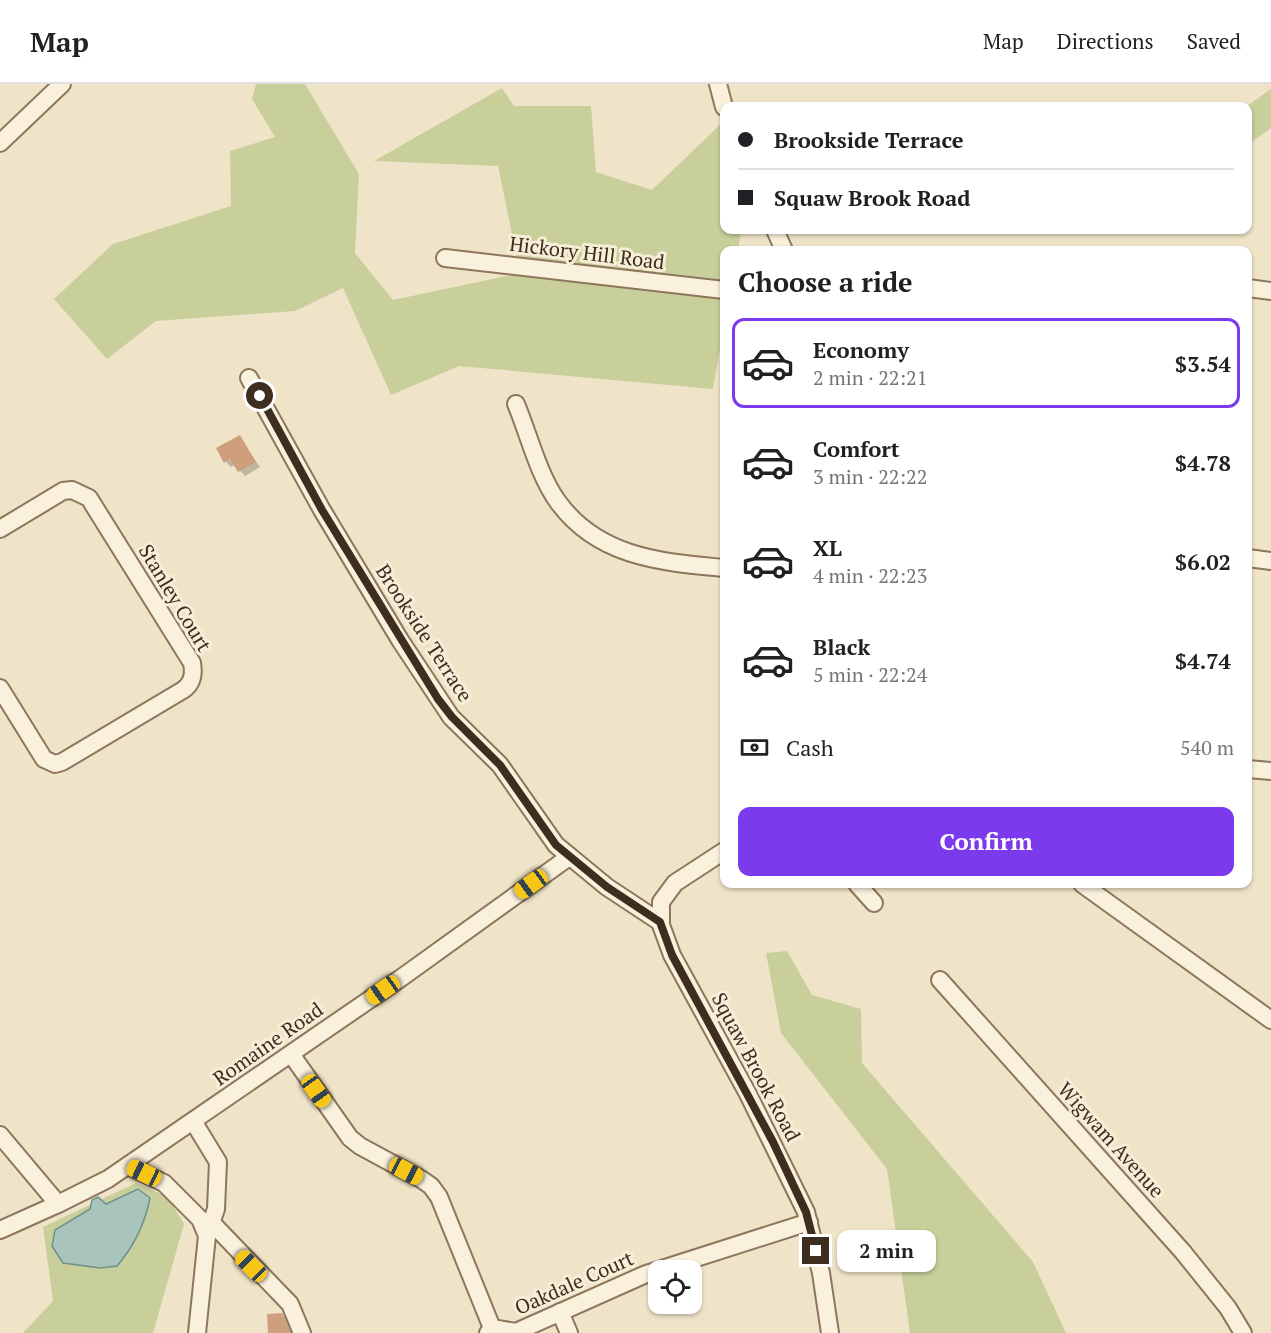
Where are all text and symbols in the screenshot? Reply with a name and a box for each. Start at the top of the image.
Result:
text: Map [30,23,89,60]
text: Map [983,27,1024,55]
text: Directions [1057,27,1154,55]
text: Saved [1187,27,1241,55]
text: Brookside Terrace [774,125,964,154]
text: Squaw Brook Road [774,183,970,212]
street label: Hickory Hill Road [508,230,666,275]
text: Choose a ride [738,264,913,300]
text: Economy [813,335,909,364]
icon: car [741,336,795,390]
text: $3.54 [1175,349,1231,378]
text: 2 min · 22:21 [813,364,927,391]
route start [246,382,273,409]
text: Comfort [813,434,899,463]
icon: car [741,435,795,489]
text: $4.78 [1175,448,1231,477]
text: 3 min · 22:22 [813,463,927,490]
text: XL [813,533,842,562]
icon: car [741,534,795,588]
street label: Stanley Court [133,539,218,657]
text: $6.02 [1175,547,1231,576]
street label: Brookside Terrace [370,559,479,707]
text: 4 min · 22:23 [813,562,927,589]
text: Black [813,632,870,661]
icon: car [741,633,795,687]
text: $4.74 [1175,646,1231,675]
text: 5 min · 22:24 [813,661,927,688]
icon: cash [738,731,771,764]
text: Cash [786,733,834,762]
text: 540 m [1180,734,1234,761]
button: Confirm [738,807,1234,876]
car [511,866,551,902]
car [363,972,403,1008]
street label: Squaw Brook Road [706,988,807,1146]
street label: Romaine Road [207,996,328,1091]
car [298,1071,334,1111]
street label: Wigwam Avenue [1052,1076,1171,1203]
car [386,1155,426,1187]
car [124,1157,164,1189]
callout: 2 min [837,1230,936,1272]
route end [802,1237,829,1264]
text: 2 min [859,1237,914,1264]
street label: Oakdale Court [510,1244,638,1321]
car [232,1247,270,1285]
map controls [648,1260,702,1314]
button: locate [648,1260,702,1314]

